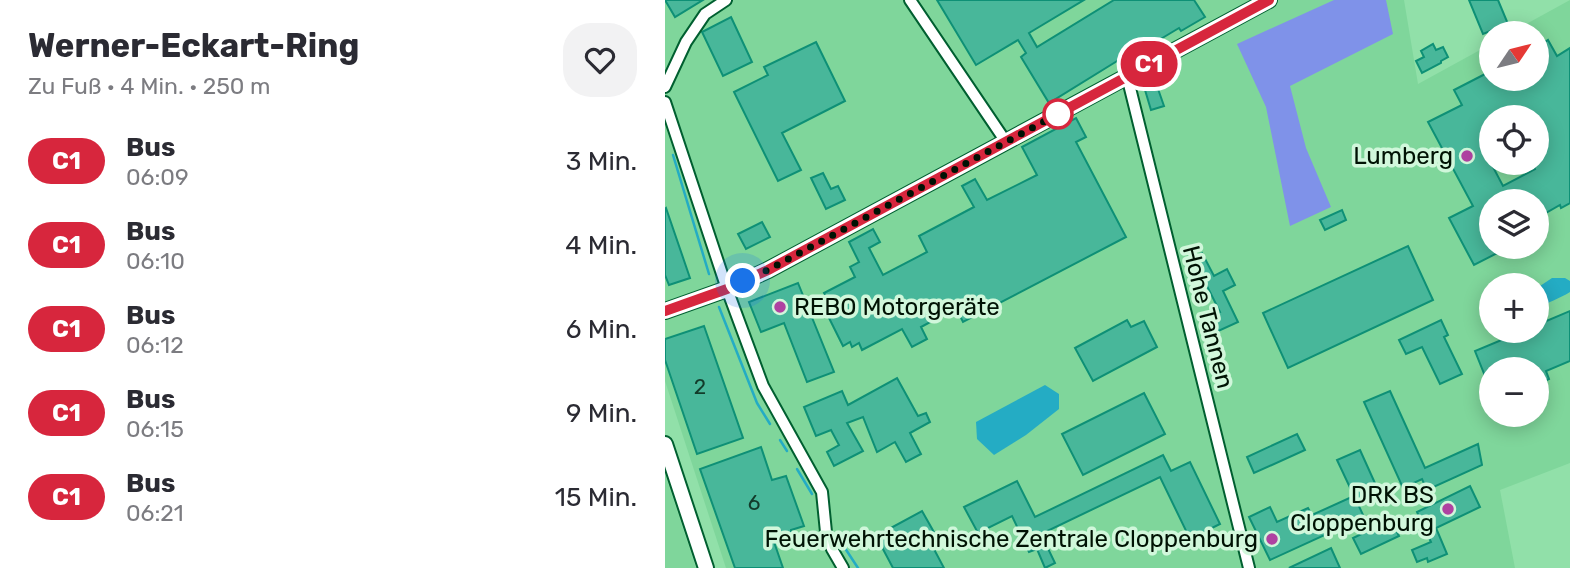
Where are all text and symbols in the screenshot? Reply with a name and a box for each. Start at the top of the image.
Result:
north arrow [1479,21,1549,91]
map controls [1479,21,1549,427]
button: heart [563,23,637,97]
text: Werner-Eckart-Ring [28,26,359,65]
line badge: C1 [1117,41,1181,87]
text: C1 [1135,50,1163,78]
text: Zu Fuß · 4 Min. · 250 m [28,72,271,100]
unlabelled marker [1043,99,1073,129]
button: locate [1479,105,1549,175]
text: Bus [126,132,175,163]
place label: Lumberg [1353,142,1453,170]
text: 3 Min. [566,146,637,177]
text: C1 [52,147,81,175]
marker: Lumberg [1459,148,1475,164]
text: 06:09 [126,163,189,191]
button: layers [1479,189,1549,259]
text: Bus [126,216,175,247]
text: 4 Min. [565,230,637,261]
text: C1 [52,231,81,259]
street label: Hohe Tannen [1177,243,1239,391]
text: 06:10 [126,247,185,275]
your location [725,263,760,298]
button: + [1479,273,1549,343]
place label: REBO Motorgeräte [794,293,1000,321]
marker: REBO Motorgeräte [772,299,788,315]
text: Bus [126,300,175,331]
text: 6 Min. [566,314,637,345]
text: C1 [52,315,81,343]
text: 06:12 [126,331,184,359]
button: − [1479,357,1549,427]
house number: 2 [694,374,706,399]
text: Bus [126,384,175,415]
text: 9 Min. [566,398,637,429]
text: C1 [52,399,81,427]
text: 06:15 [126,415,184,443]
text: Bus [126,468,175,499]
place label: DRK BS Cloppenburg [1290,481,1434,537]
text: 15 Min. [555,482,637,513]
text: C1 [52,483,81,511]
house number: 6 [748,490,760,515]
text: 06:21 [126,499,184,527]
marker: DRK BS Cloppenburg [1440,501,1456,517]
place label: Feuerwehrtechnische Zentrale Cloppenburg [765,525,1258,553]
marker: Feuerwehrtechnische Zentrale Cloppenburg [1264,531,1280,547]

